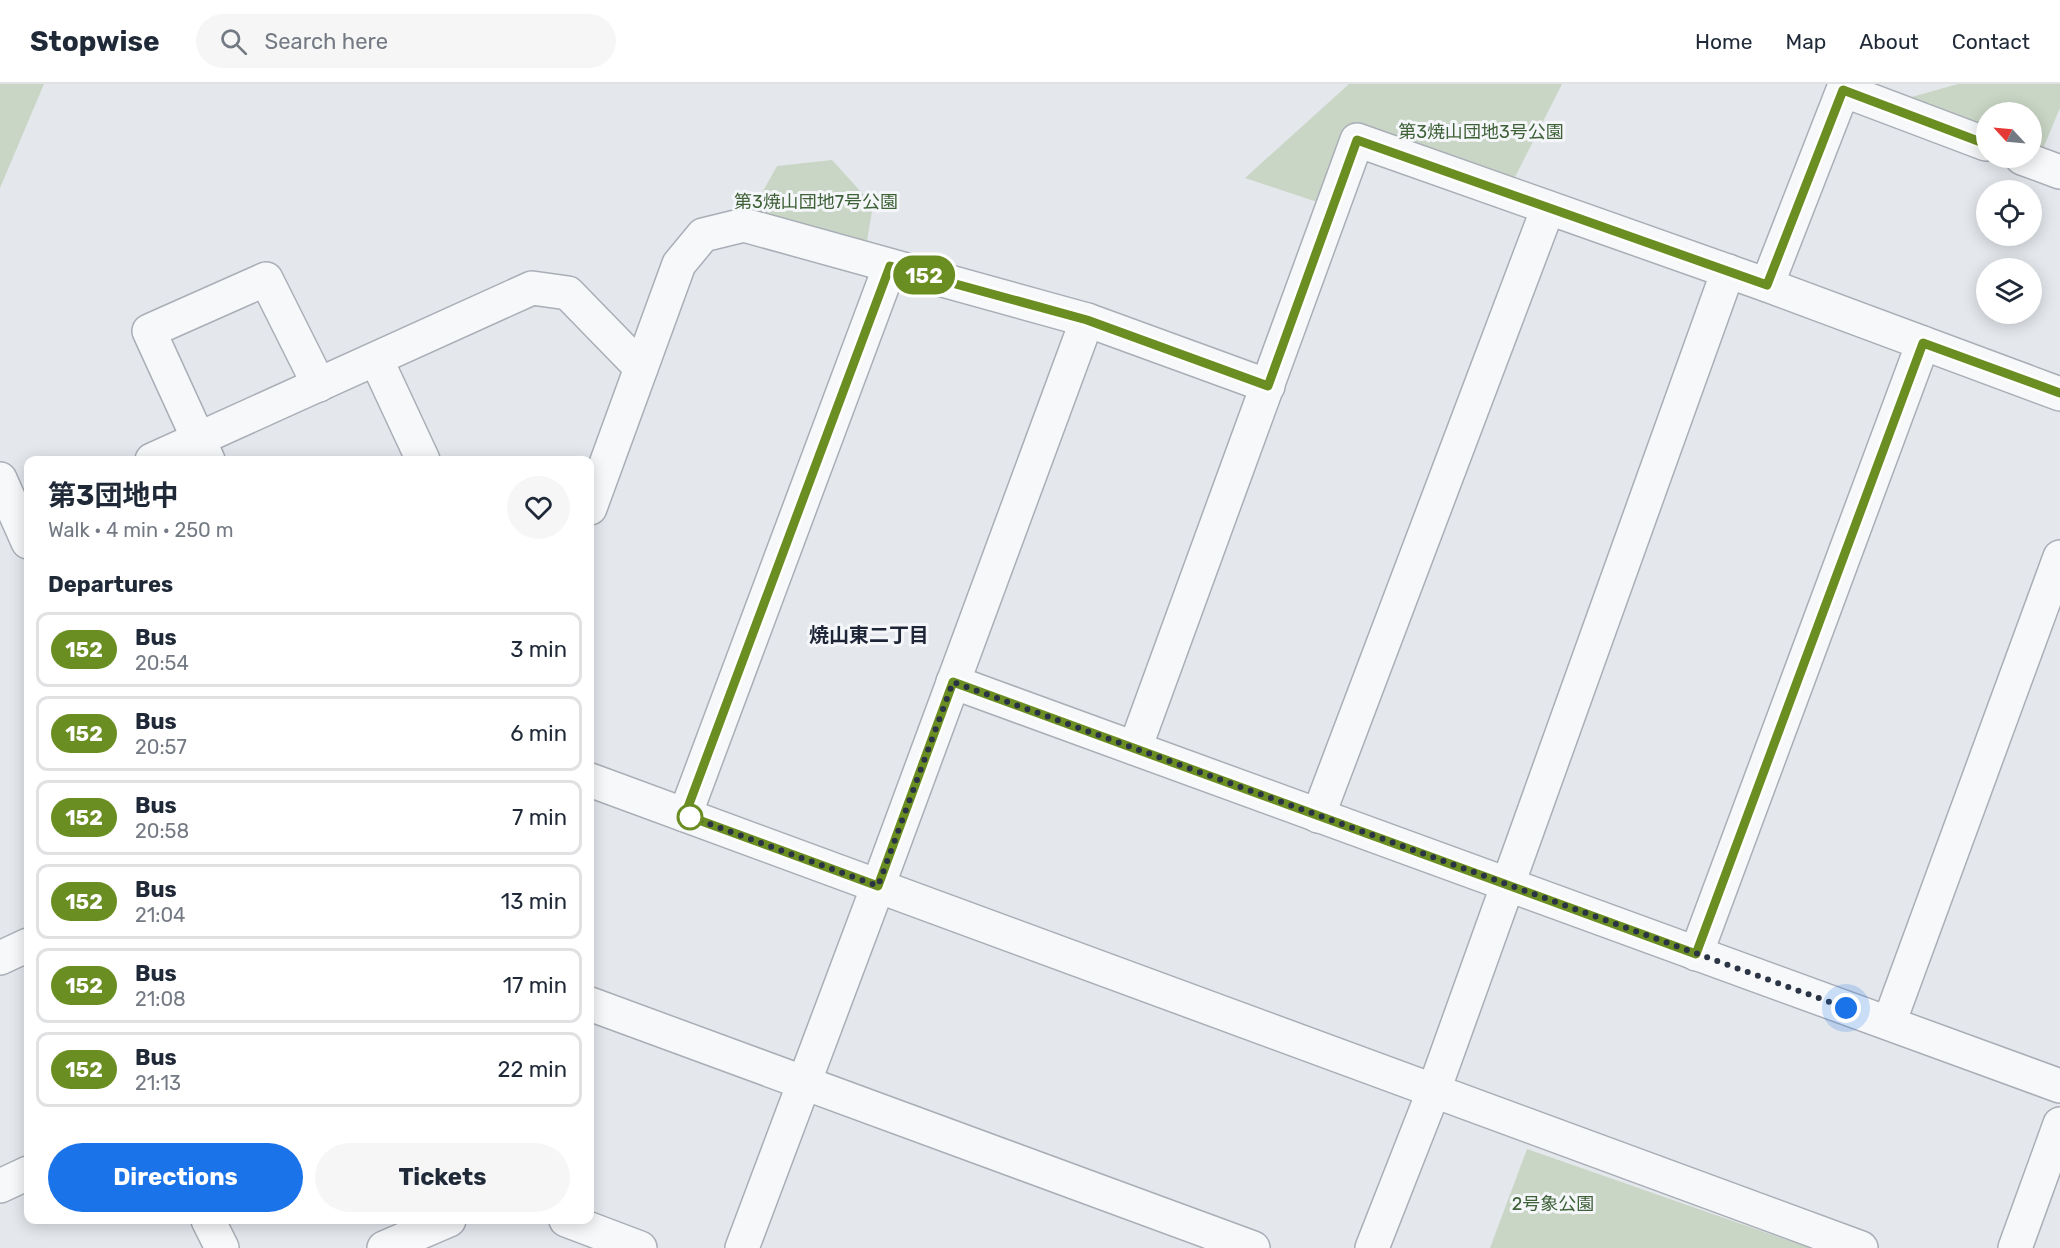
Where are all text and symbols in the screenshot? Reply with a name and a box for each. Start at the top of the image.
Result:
search box [196,14,616,68]
text: Stopwise [30,25,160,58]
icon: search [217,25,250,58]
text: Search here [265,28,388,55]
text: Home [1695,29,1752,54]
text: Map [1785,29,1826,54]
text: About [1859,29,1919,54]
text: Contact [1952,29,2030,54]
north arrow [1976,102,2042,168]
map controls [1976,102,2042,324]
park label: 第3焼山団地3号公園 [1398,121,1564,143]
button: locate [1976,180,2042,246]
park label: 第3焼山団地7号公園 [734,191,898,213]
line badge: 152 [890,256,958,294]
button: layers [1976,258,2042,324]
text: 152 [905,263,943,288]
button: heart [507,476,570,539]
text: 第3団地中 [48,479,178,512]
text: Walk · 4 min · 250 m [48,518,233,542]
text: Departures [48,571,173,598]
district label: 焼山東二丁目 [809,623,929,647]
text: Bus [135,624,177,651]
text: 3 min [510,636,567,663]
text: 152 [65,637,103,662]
text: 20:54 [135,651,189,675]
text: Bus [135,708,177,735]
text: 6 min [510,720,567,747]
text: 152 [65,721,103,746]
text: 20:57 [135,735,187,759]
text: Bus [135,792,177,819]
text: 7 min [512,804,567,831]
unlabelled marker [677,804,703,830]
text: 152 [65,805,103,830]
text: 20:58 [135,819,189,843]
text: Bus [135,876,177,903]
text: 13 min [501,888,567,915]
text: 152 [65,889,103,914]
text: 21:04 [135,903,186,927]
text: Bus [135,960,177,987]
text: 17 min [503,972,567,999]
text: 152 [65,973,103,998]
text: 21:08 [135,987,186,1011]
your location [1831,993,1861,1023]
text: Bus [135,1044,177,1071]
text: 22 min [498,1056,567,1083]
text: 152 [65,1057,103,1082]
text: 21:13 [135,1071,181,1095]
button: Directions [48,1143,303,1212]
button: Tickets [315,1143,570,1212]
park label: 2号象公園 [1512,1193,1594,1215]

